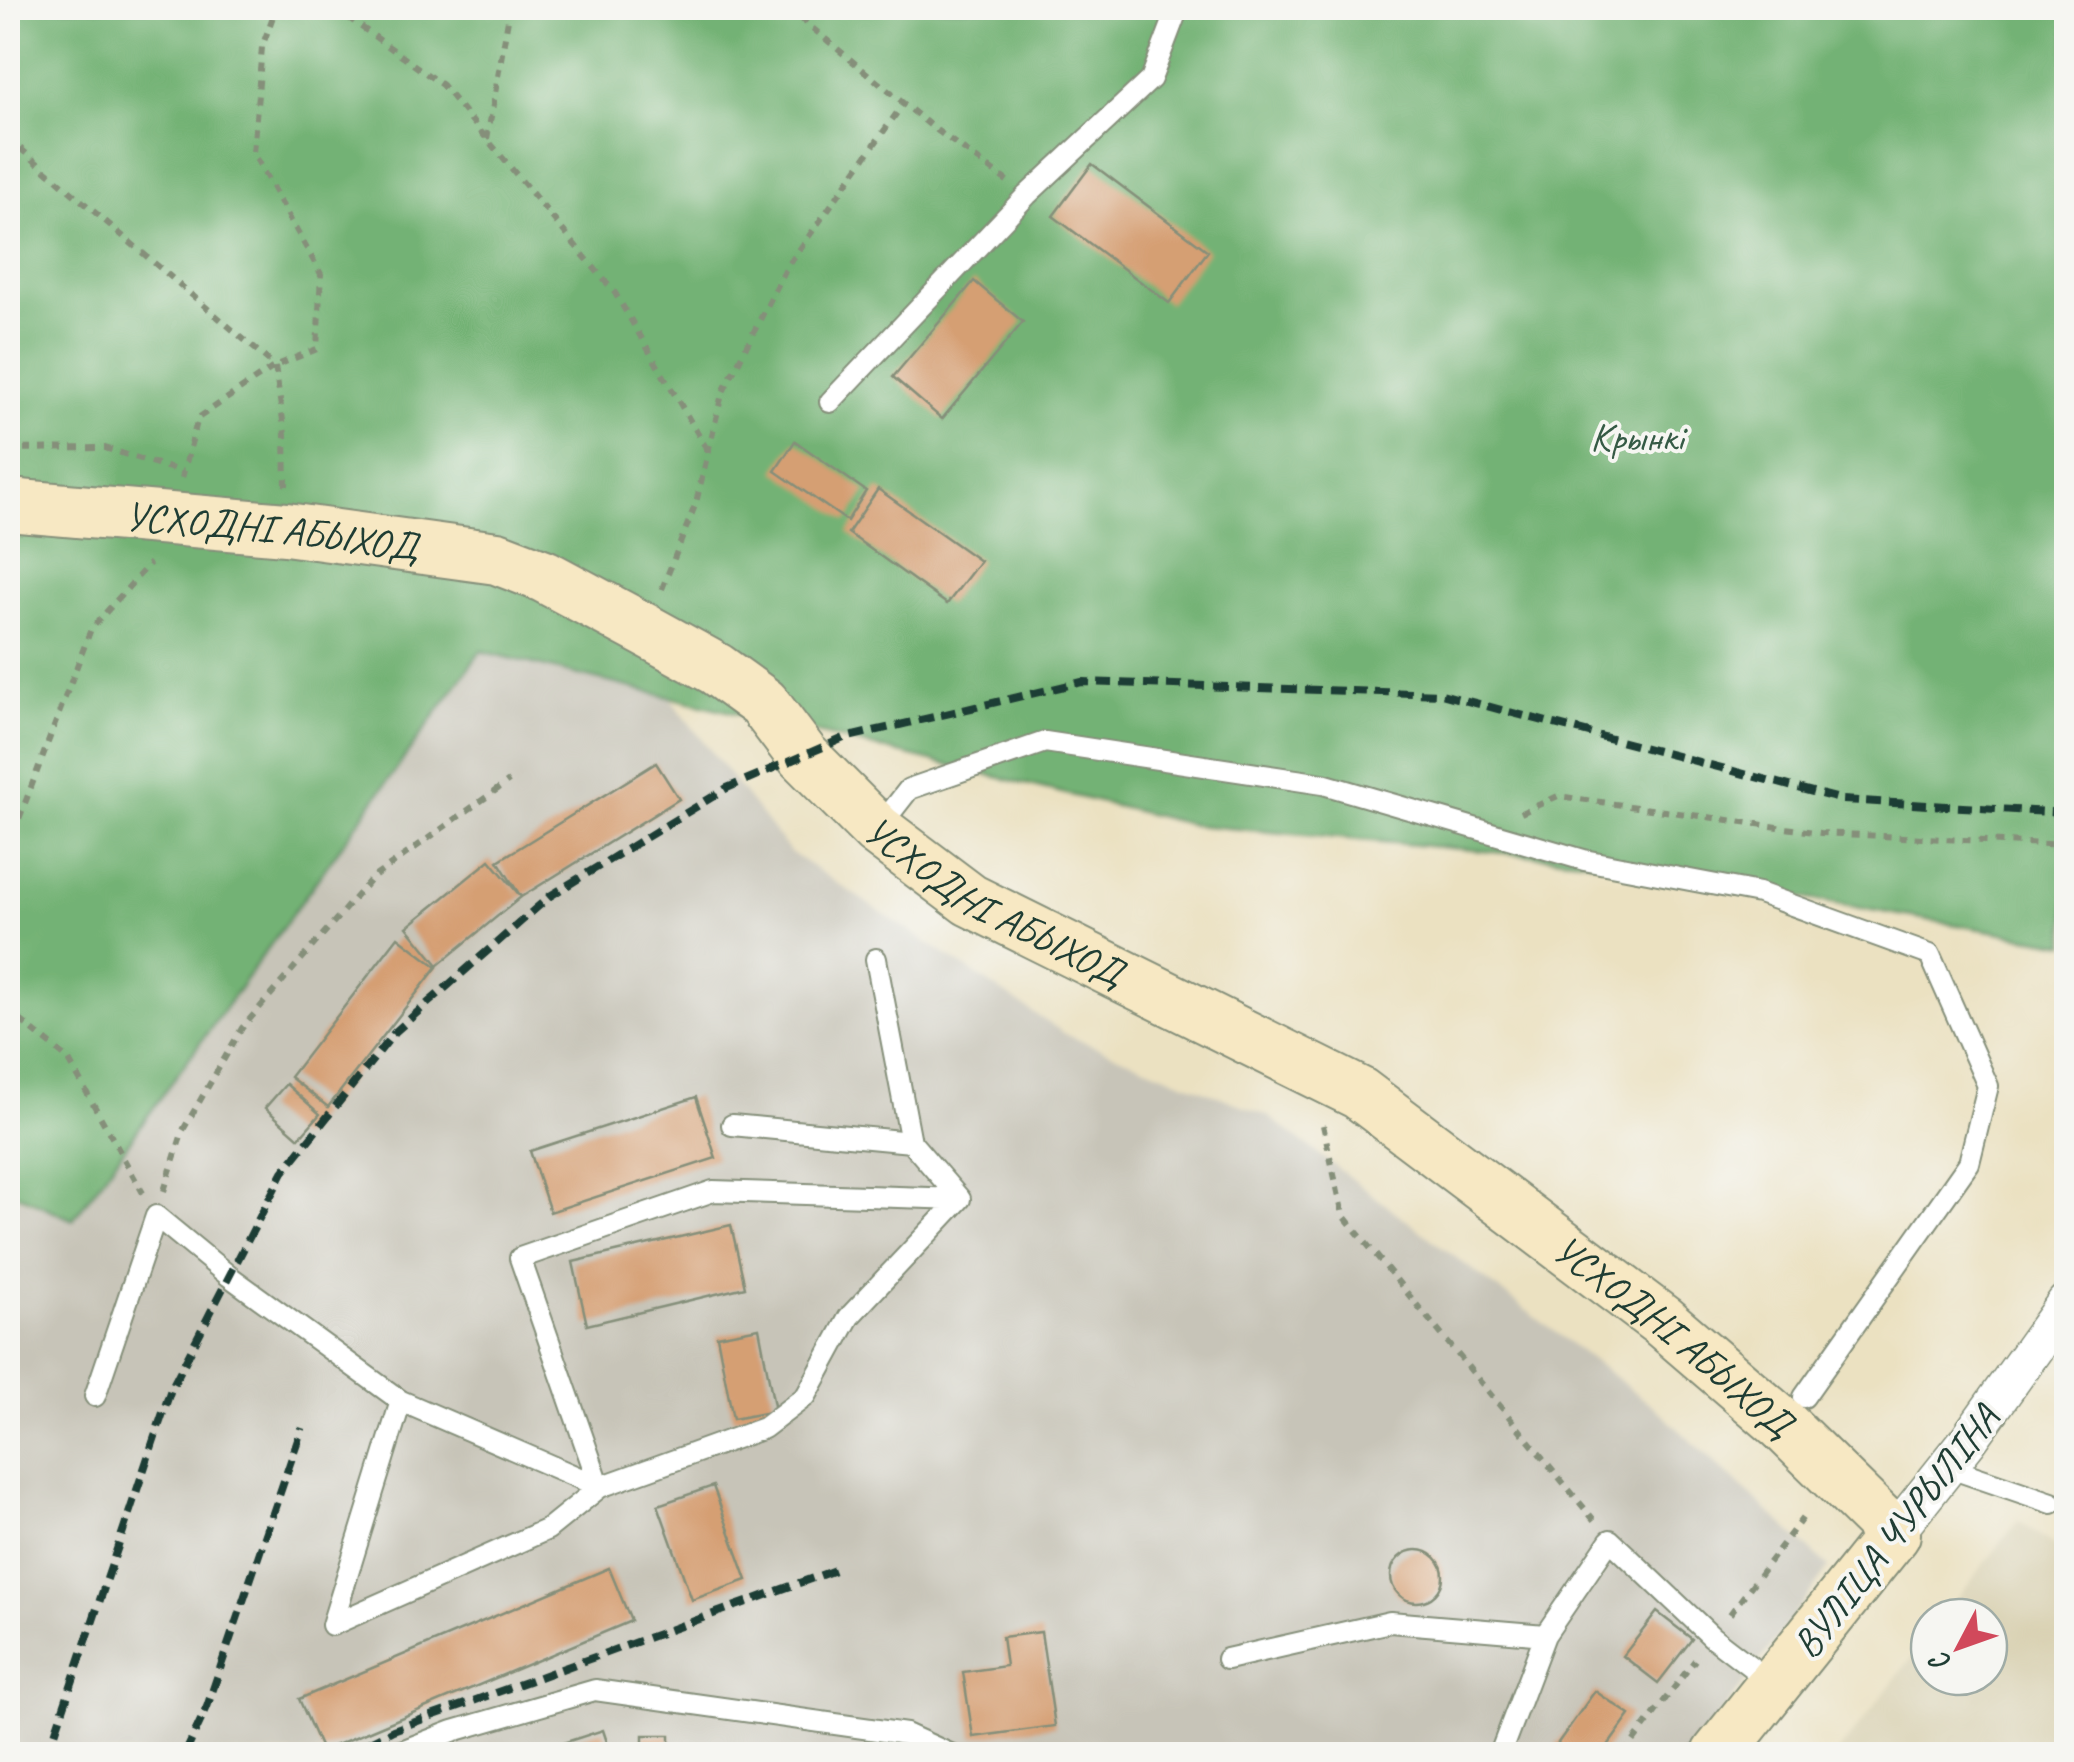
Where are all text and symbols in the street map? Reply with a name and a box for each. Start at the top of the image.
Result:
park label: Крынкі [1590,412,1688,462]
street label: УСХОДНІ АБЫХОД [123,491,423,573]
street label: УСХОДНІ АБЫХОД [854,805,1134,999]
street label: УСХОДНІ АБЫХОД [1543,1224,1805,1450]
street label: ВУЛІЦА ЧУРЫЛІНА [1782,1394,2011,1668]
north arrow [1909,1597,2009,1697]
text: С [1921,1644,1958,1680]

